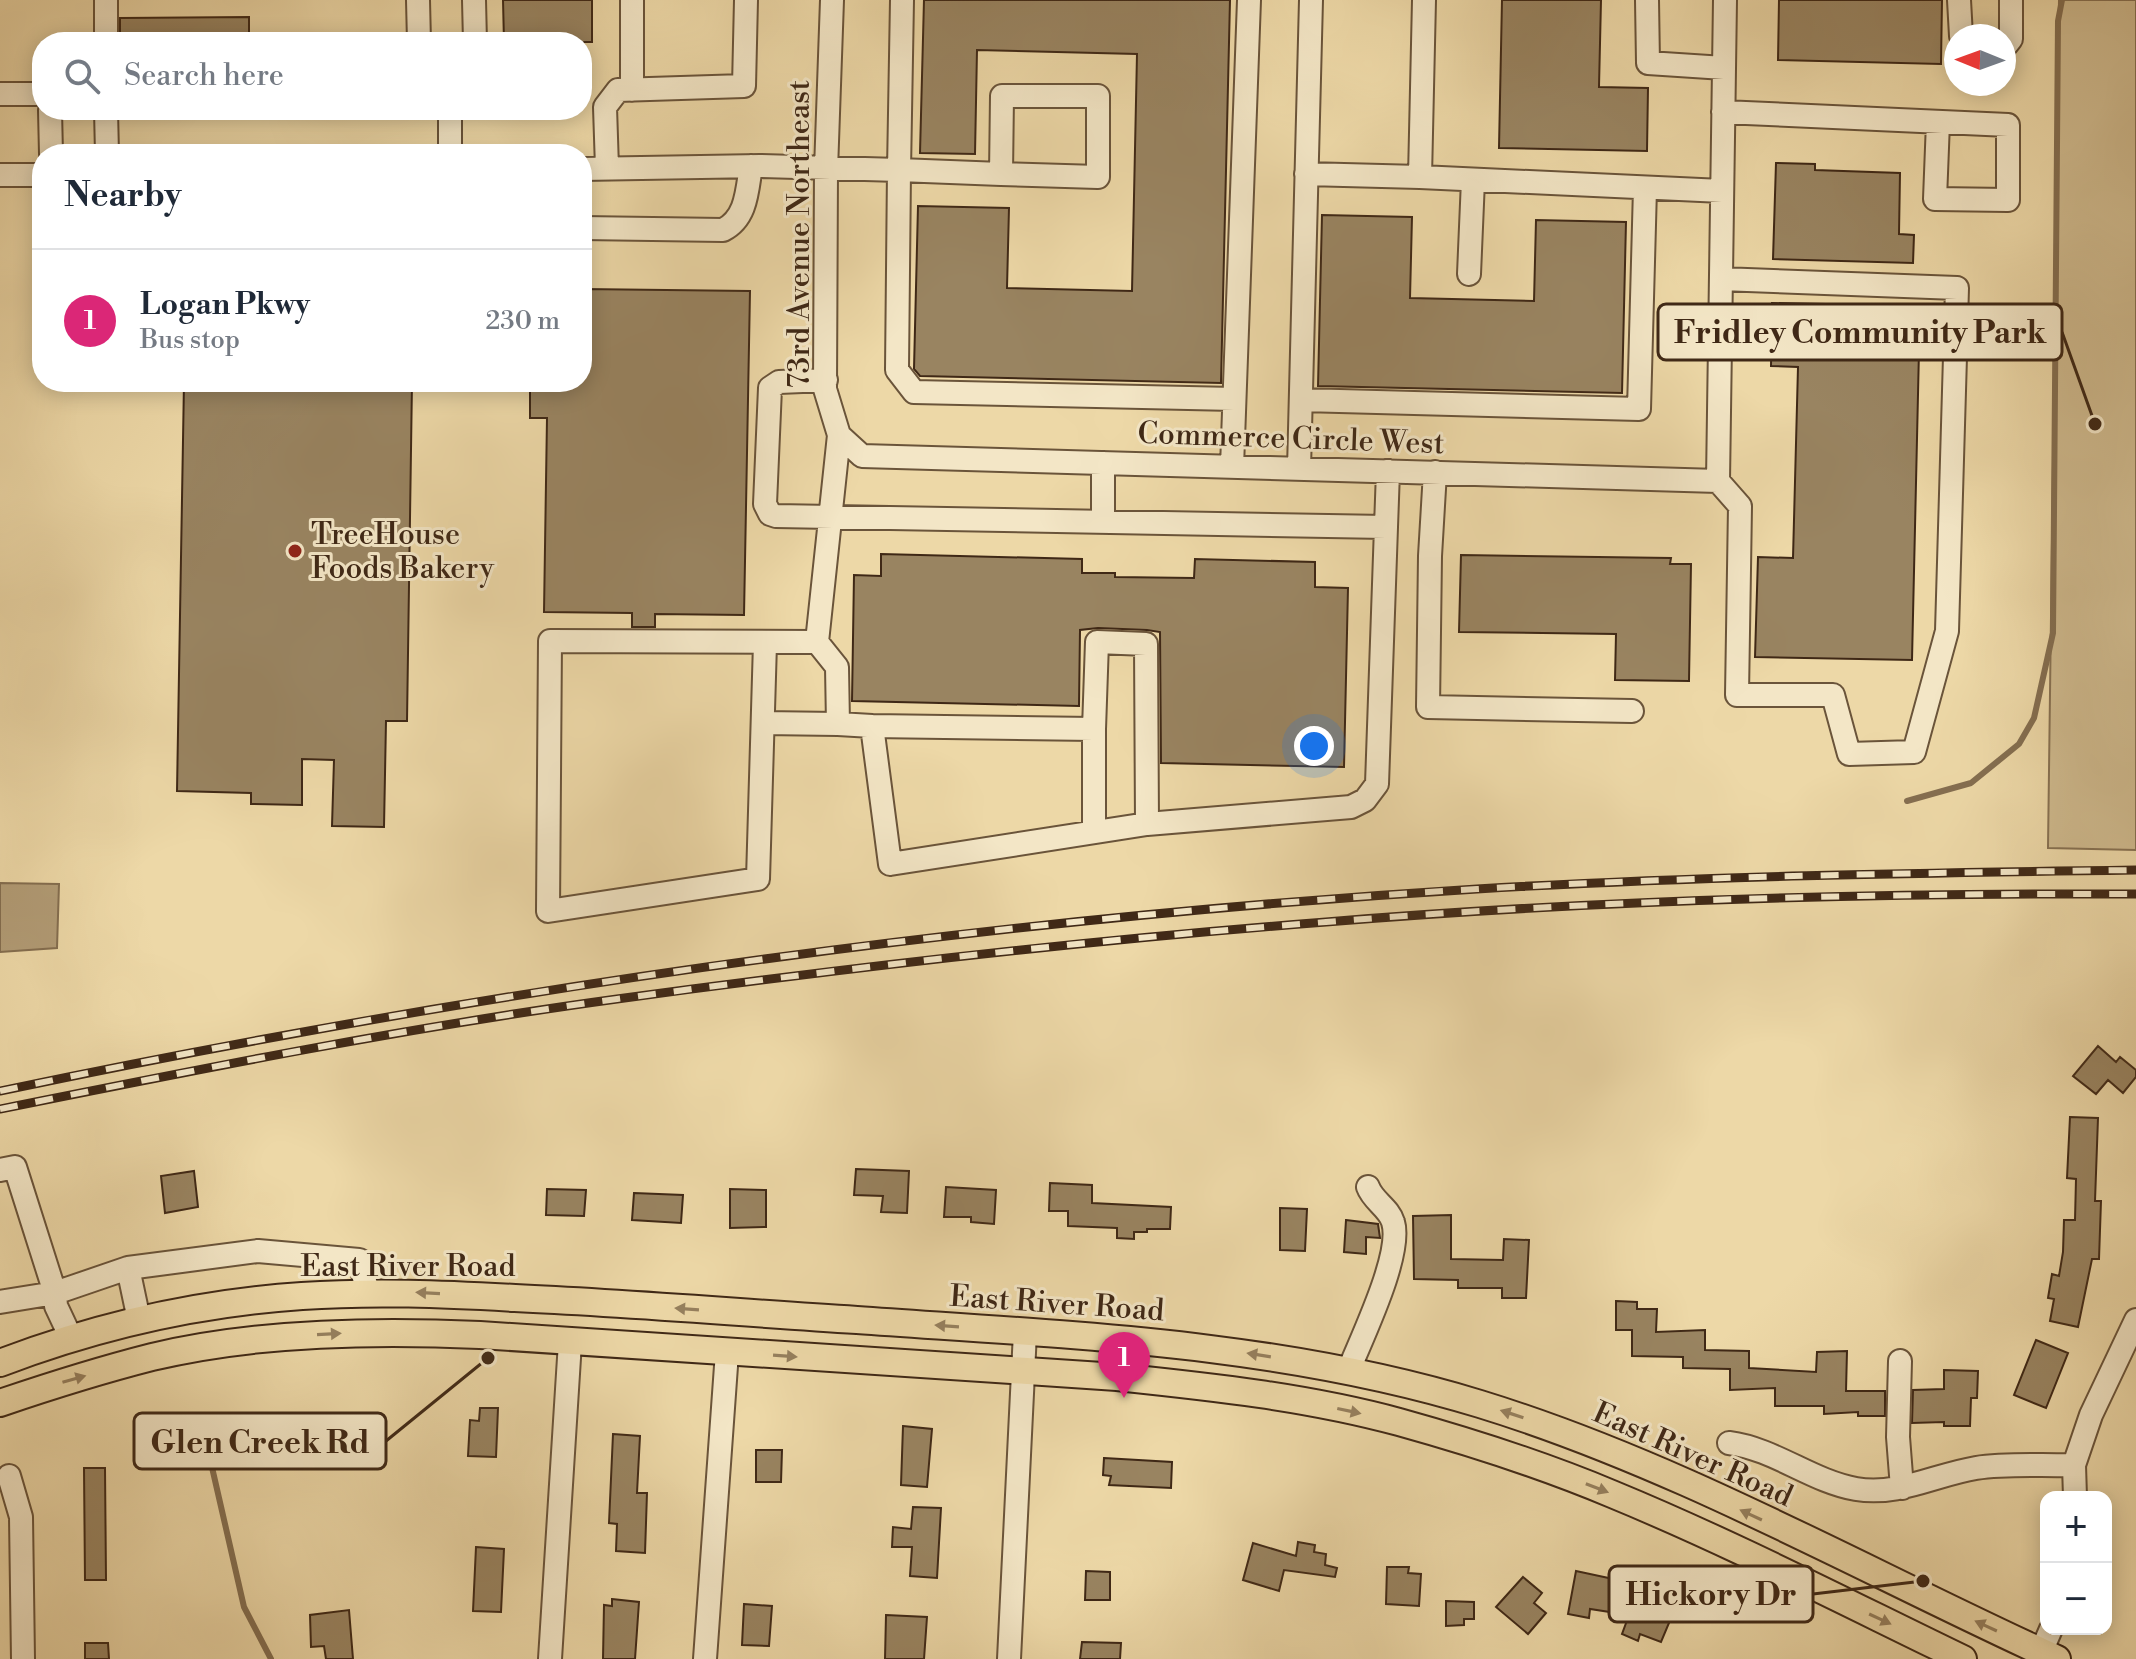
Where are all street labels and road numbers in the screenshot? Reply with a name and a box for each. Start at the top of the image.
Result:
street label: 73rd Avenue Northeast [781,79,819,388]
street label: Commerce Circle West [1137,415,1445,463]
street label: East River Road [300,1248,516,1286]
street label: East River Road [948,1278,1166,1330]
street label: East River Road [1587,1394,1799,1516]

